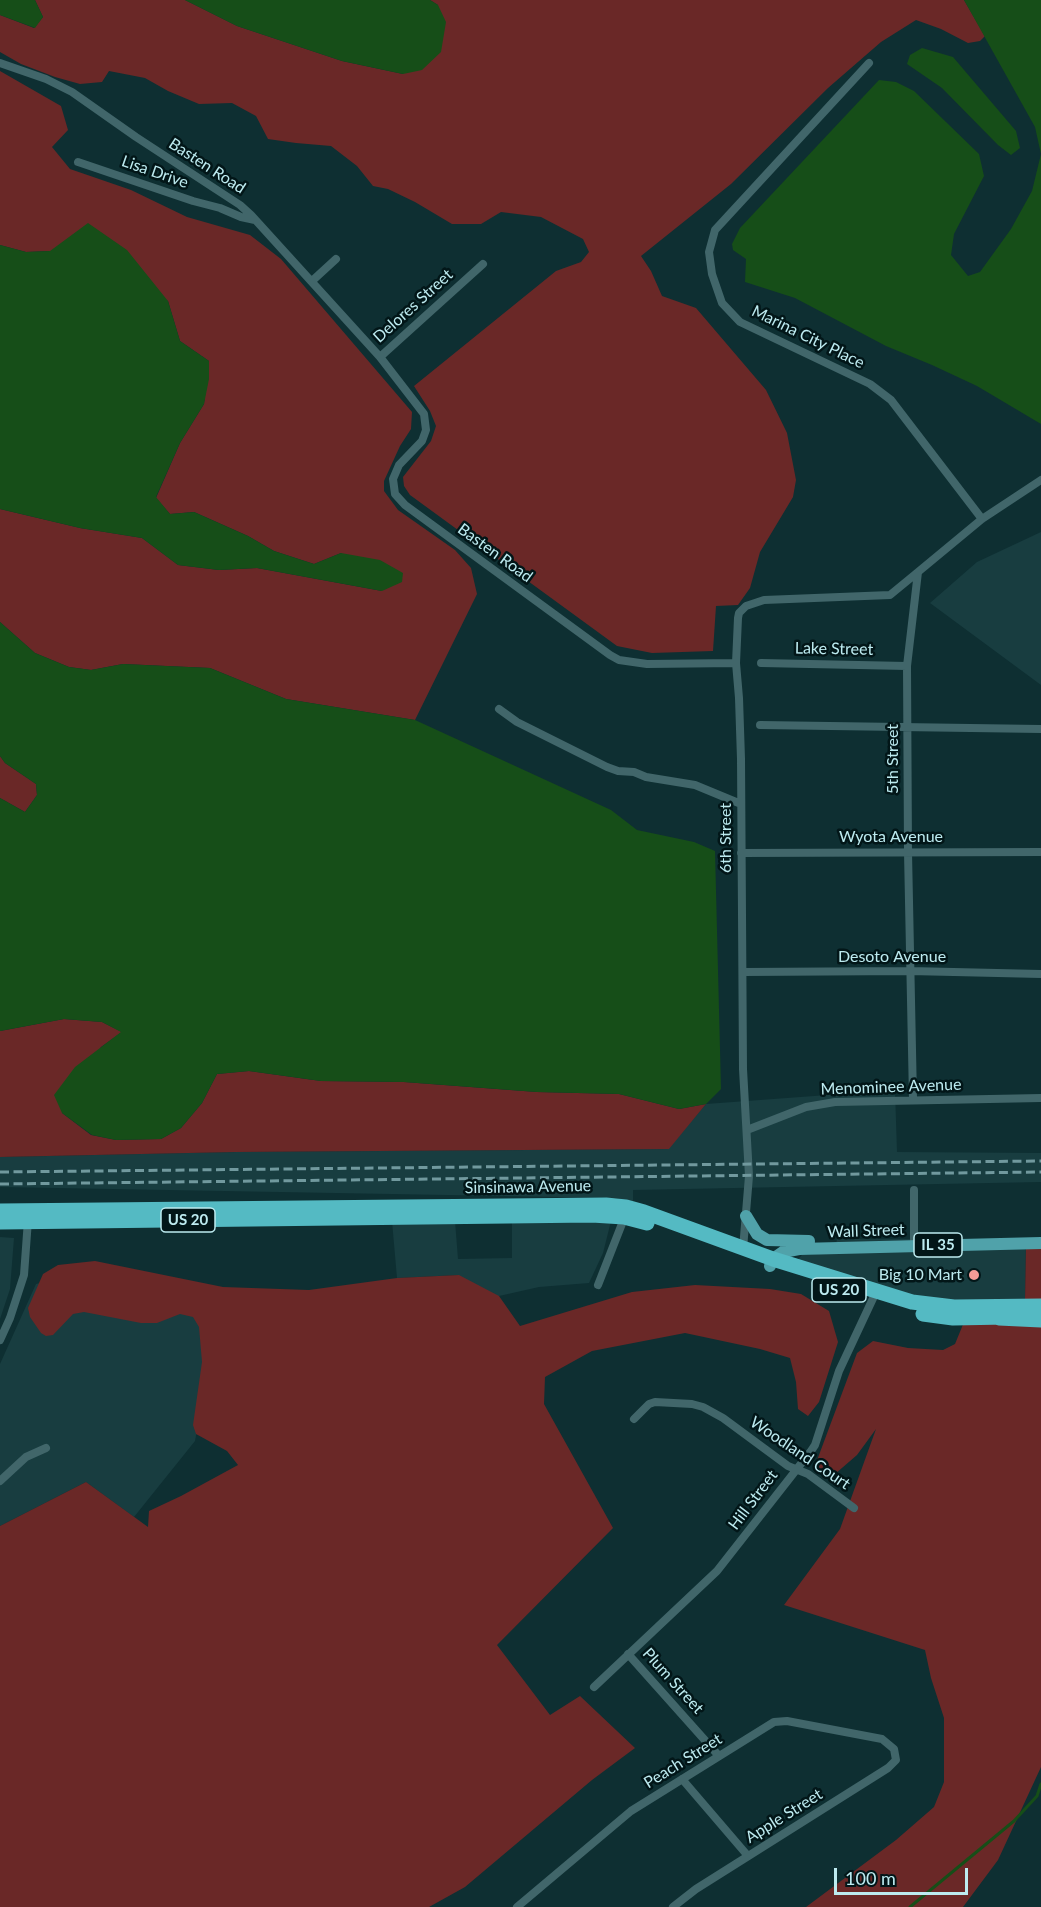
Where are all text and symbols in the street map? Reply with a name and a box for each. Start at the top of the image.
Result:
street label: Basten Road [165,134,249,198]
street label: Lisa Drive [119,152,191,192]
street label: Delores Street [369,265,457,347]
street label: Marina City Place [748,301,868,373]
street label: Basten Road [454,519,536,587]
street label: Lake Street [795,639,873,659]
street label: 5th Street [883,724,903,794]
street label: 6th Street [716,803,736,873]
street label: Wyota Avenue [839,827,943,847]
street label: Desoto Avenue [838,947,946,967]
street label: Menominee Avenue [820,1075,962,1099]
street label: Sinsinawa Avenue [465,1176,591,1198]
road number: US 20 [161,1208,215,1232]
street label: Wall Street [827,1220,905,1242]
road number: IL 35 [914,1233,962,1257]
place label: Big 10 Mart [879,1265,962,1285]
marker: Big 10 Mart [967,1268,981,1282]
road number: US 20 [812,1278,866,1302]
street label: Woodland Court [746,1412,854,1494]
street label: Hill Street [724,1466,782,1534]
street label: Plum Street [639,1644,707,1718]
street label: Peach Street [640,1729,726,1793]
street label: Apple Street [742,1785,826,1847]
scale bar [837,1856,970,1894]
text: 100 m [845,1867,896,1889]

